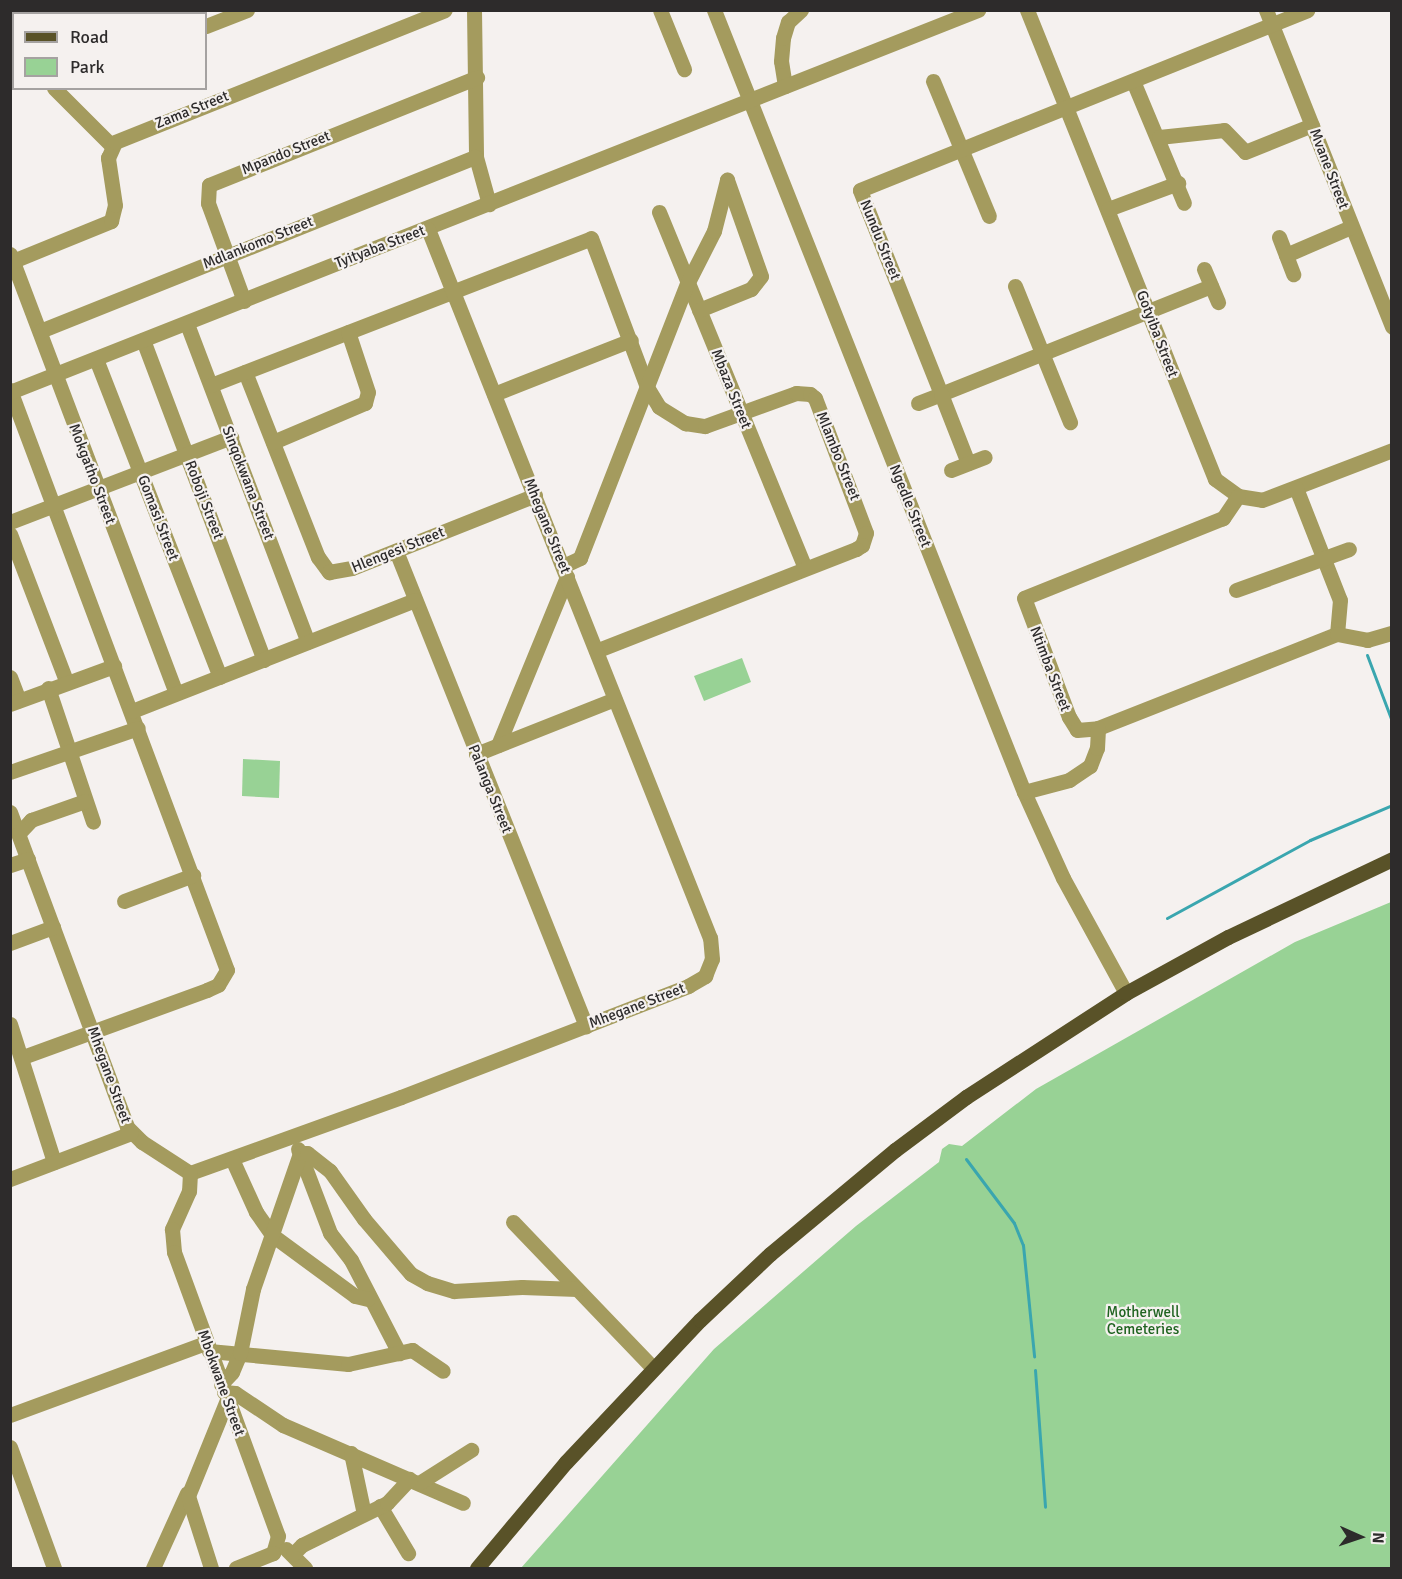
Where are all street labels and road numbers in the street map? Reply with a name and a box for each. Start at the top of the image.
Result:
street label: Zama Street [153,87,231,133]
street label: Mvane Street [1305,126,1353,212]
street label: Mpando Street [239,127,333,179]
street label: Nundu Street [856,197,904,283]
street label: Mdlankomo Street [200,213,316,273]
street label: Tyityaba Street [332,222,428,272]
street label: Gotyiba Street [1132,288,1182,380]
street label: Mbaza Street [707,347,755,431]
street label: Mlambo Street [812,409,864,503]
street label: Mokgatho Street [65,421,119,527]
street label: Sinqokwana Street [218,424,278,542]
street label: Roboji Street [181,458,227,542]
street label: Ngedle Street [885,462,935,550]
street label: Gomasi Street [133,473,183,563]
street label: Mhegane Street [520,476,574,576]
street label: Hlengesi Street [349,523,447,577]
street label: Ntimba Street [1026,624,1074,714]
street label: Palanga Street [464,742,516,836]
street label: Mhegane Street [586,979,688,1033]
street label: Mhegane Street [83,1024,135,1126]
street label: Mbokwane Street [193,1327,249,1439]

